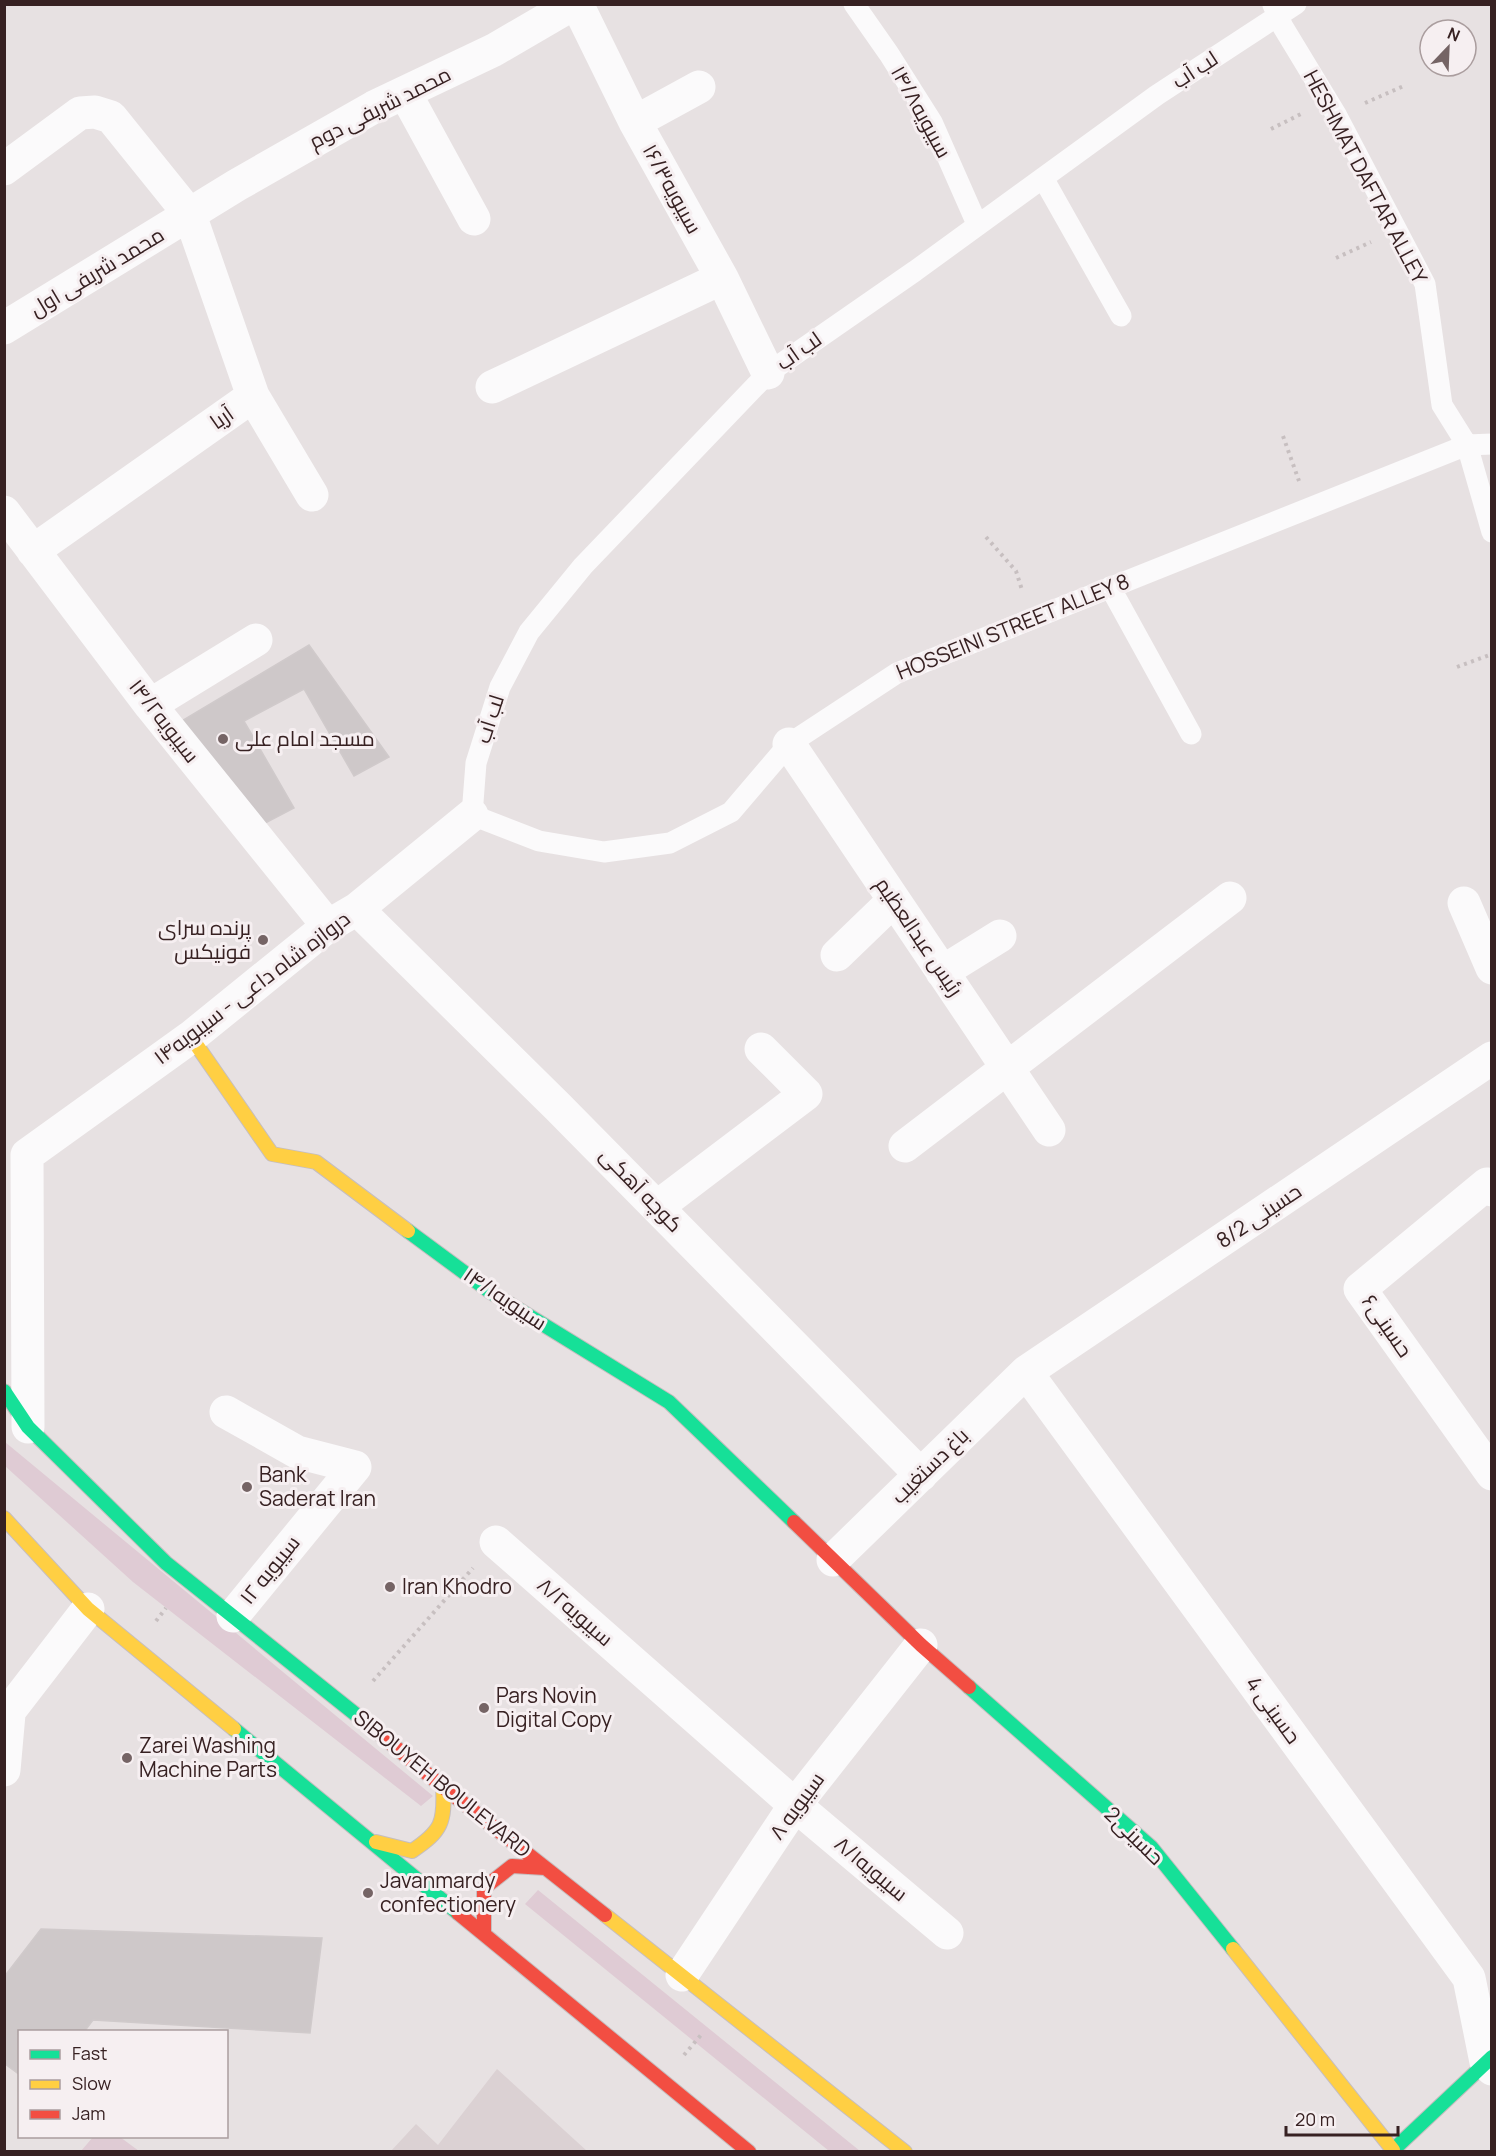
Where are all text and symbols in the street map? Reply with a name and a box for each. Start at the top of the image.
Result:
north arrow [1418,18,1478,78]
text: N [1444,22,1463,47]
street label: لب آب [1166,44,1223,94]
street label: محمد شریفی دوم [304,59,456,156]
street label: سیبویه۱۴/۸ [885,60,959,163]
street label: HESHMAT DAFTAR ALLEY [1298,65,1434,288]
street label: سیبویه۱۶/۳ [637,139,709,238]
street label: محمد شریفی اول [24,220,169,322]
street label: لب آب [770,325,827,376]
street label: آریا [204,399,239,435]
street label: HOSSEINI STREET ALLEY 8 [892,566,1133,686]
street label: سیبویه۱۴/۲ [123,673,206,768]
street label: لب آب [468,691,510,746]
place label: مسجد امام علی [235,724,375,753]
marker: مسجد امام علی [216,732,230,746]
street label: رئیس عبدالعظیم [869,871,970,1002]
street label: دروازه شاه داعی - سیبویه۱۴ [148,904,355,1070]
place label: پرنده سرای فونیکس [158,913,251,965]
marker: پرنده سرای فونیکس [256,933,270,947]
street label: کوچه آهکی [593,1141,689,1239]
street label: 8/2 حسینی [1210,1176,1307,1254]
street label: سیبویه۱۴/۱ [458,1260,553,1336]
street label: حسینی۶ [1356,1288,1420,1362]
street label: باغ دستغیب [884,1421,975,1510]
place label: Bank Saderat Iran [259,1460,376,1512]
marker: Bank Saderat Iran [240,1480,254,1494]
street label: سیبویه ۱۲ [233,1529,306,1610]
street label: سیبویه۸/۲ [532,1571,620,1652]
place label: Iran Khodro [402,1572,512,1600]
marker: Iran Khodro [383,1580,397,1594]
street label: حسینی 4 [1240,1670,1308,1749]
place label: Pars Novin Digital Copy [496,1681,612,1733]
marker: Pars Novin Digital Copy [477,1701,491,1715]
street label: SIBOUYEH BOULEVARD [348,1703,537,1863]
place label: Zarei Washing Machine Parts [139,1731,277,1783]
marker: Zarei Washing Machine Parts [120,1751,134,1765]
street label: سیبویه ۸ [762,1766,830,1845]
street label: حسینی2 [1099,1800,1171,1871]
street label: سیبویه۸/۱ [829,1829,914,1907]
place label: Javanmardy confectionery [380,1866,516,1918]
marker: Javanmardy confectionery [361,1886,375,1900]
legend [18,2030,228,2138]
text: Fast [72,2041,107,2065]
text: Slow [72,2071,112,2095]
scale bar [1286,2099,1398,2137]
text: Jam [72,2101,106,2125]
text: 20 m [1295,2107,1335,2131]

